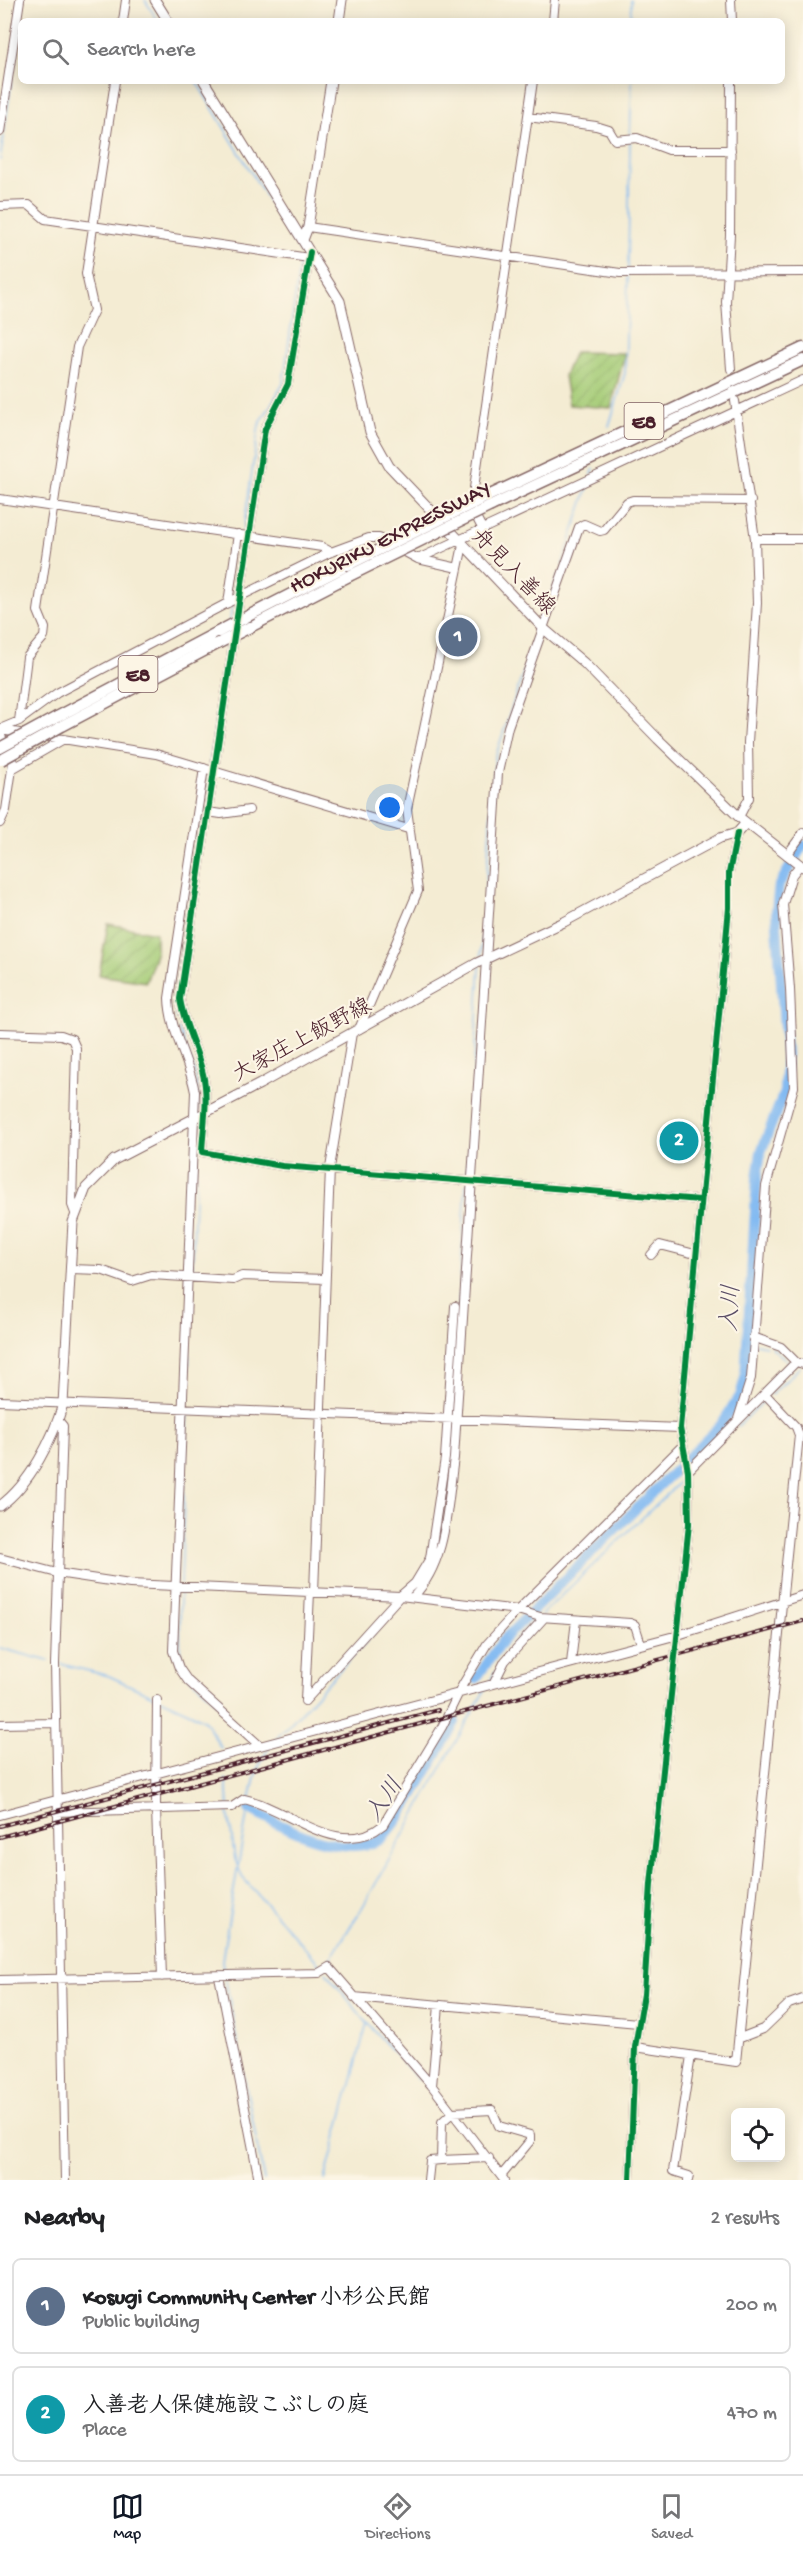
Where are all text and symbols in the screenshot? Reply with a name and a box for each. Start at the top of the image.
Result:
search box [18,18,785,84]
icon: search [39,35,72,68]
text: Search here [87,38,195,64]
road number: E8 [624,403,664,439]
street label: HOKURIKU EXPRESSWAY [286,476,496,601]
street label: 舟見入善線 [465,523,560,621]
pin: 1 [438,614,478,660]
road number: E8 [118,656,158,692]
your location [375,793,404,822]
street label: 大家庄上飯野線 [228,993,377,1089]
pin: 2 [660,1118,698,1164]
water label: 入川 [717,1283,748,1333]
water label: 入川 [360,1773,411,1829]
map controls [731,2108,785,2162]
button: locate [731,2108,785,2162]
text: Nearby [24,2204,105,2235]
text: 2 results [710,2208,779,2231]
text: Kosugi Community Center 小杉公民館 [83,2286,430,2312]
text: 1 [41,2295,50,2318]
text: 200 m [726,2295,777,2318]
text: Public building [83,2312,200,2335]
text: 入善老人保健施設こぶしの庭 [83,2394,369,2420]
text: 2 [41,2403,50,2426]
text: 470 m [727,2403,777,2426]
text: Place [83,2420,127,2443]
tab: Map [111,2490,144,2545]
tab: Directions [365,2490,430,2545]
tab: Saved [651,2490,692,2545]

